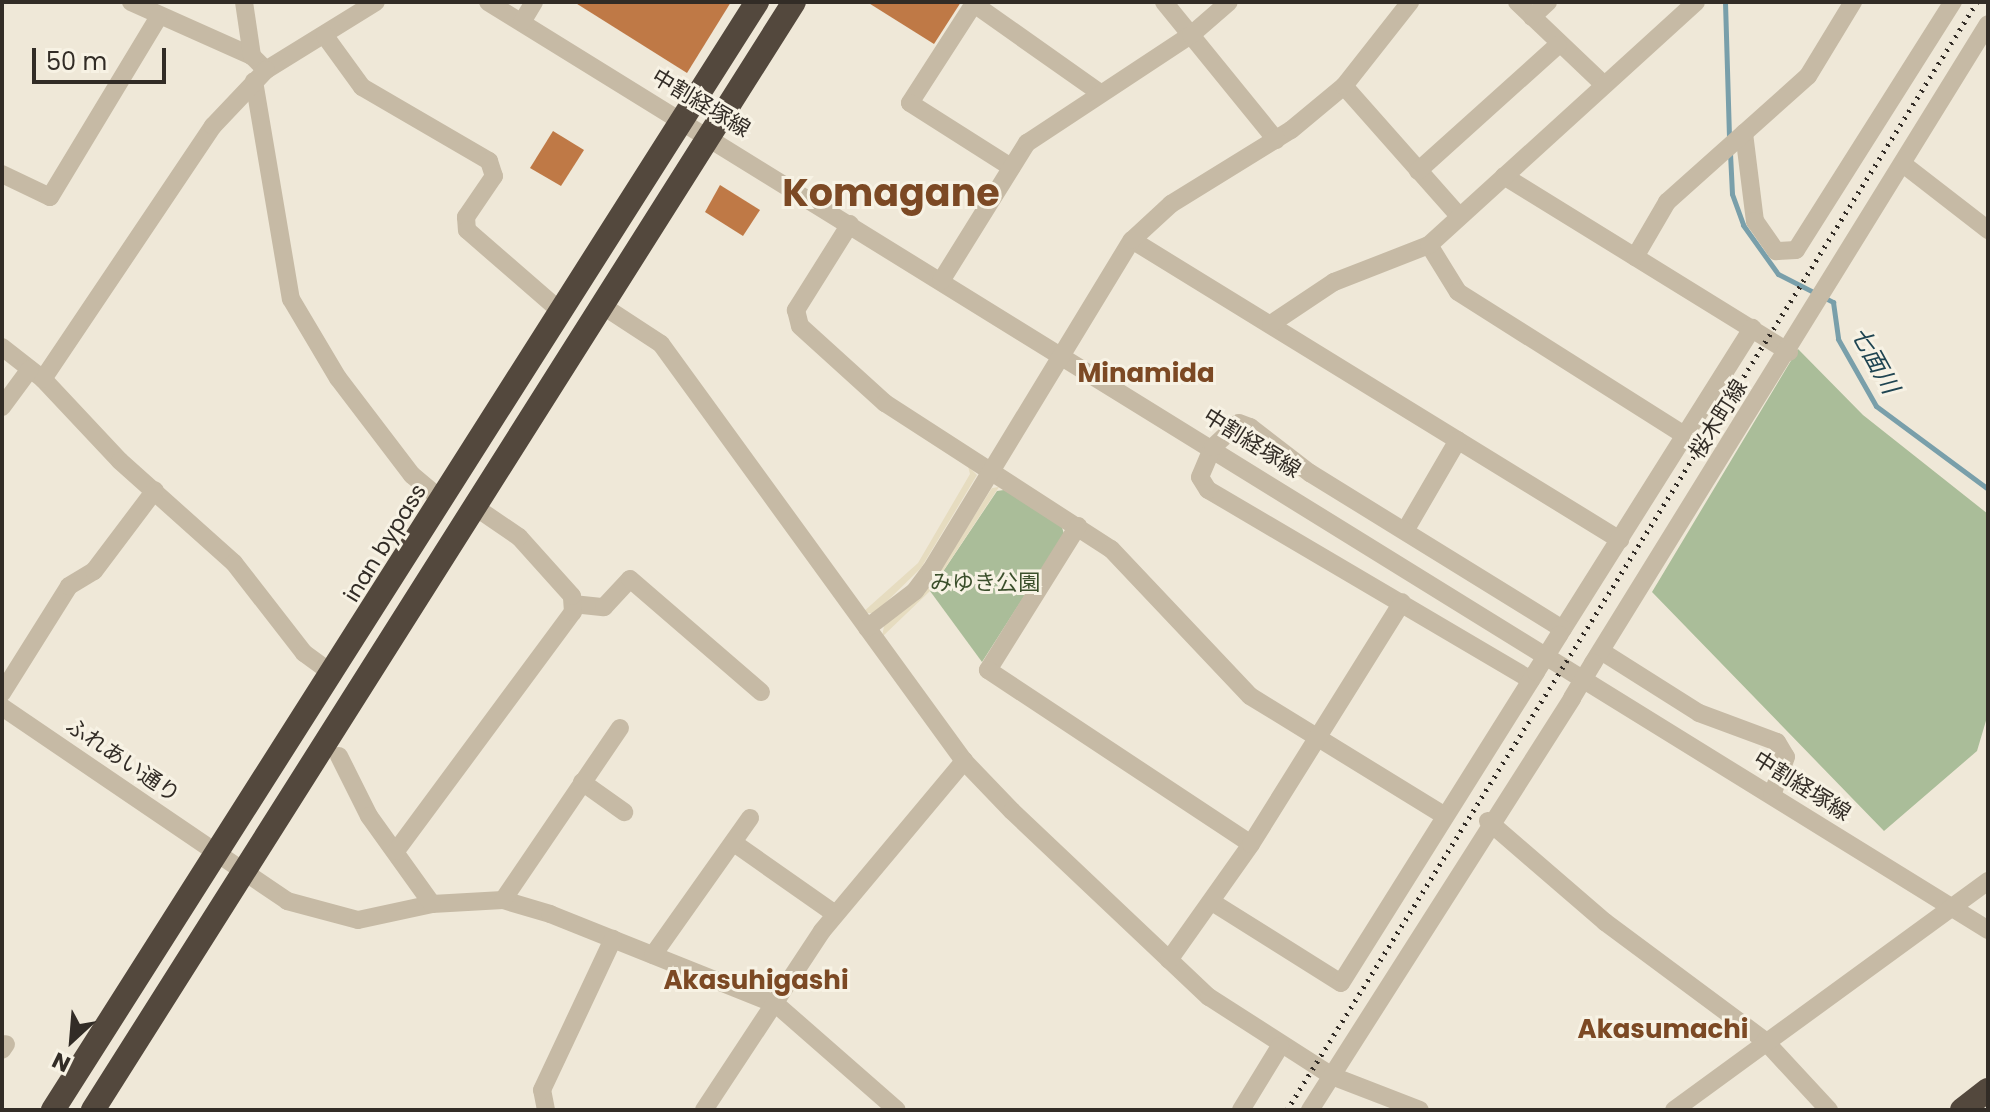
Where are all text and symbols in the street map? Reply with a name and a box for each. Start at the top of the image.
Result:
scale bar [36,32,170,82]
text: 50 m [46,45,107,78]
street label: 中割経塚線 [647,63,755,143]
district label: Komagane [782,170,1000,216]
water label: 七面川 [1845,322,1905,398]
district label: Minamida [1077,358,1215,390]
street label: 桜木町線 [1683,375,1753,463]
street label: 中割経塚線 [1198,403,1306,483]
street label: inan bypass [338,479,432,607]
park label: みゆき公園 [930,570,1040,596]
street label: ふれあい通り [61,712,185,808]
street label: 中割経塚線 [1748,746,1856,826]
district label: Akasuhigashi [663,965,849,997]
north arrow [32,1000,112,1080]
district label: Akasumachi [1577,1014,1749,1046]
text: N [47,1044,75,1080]

